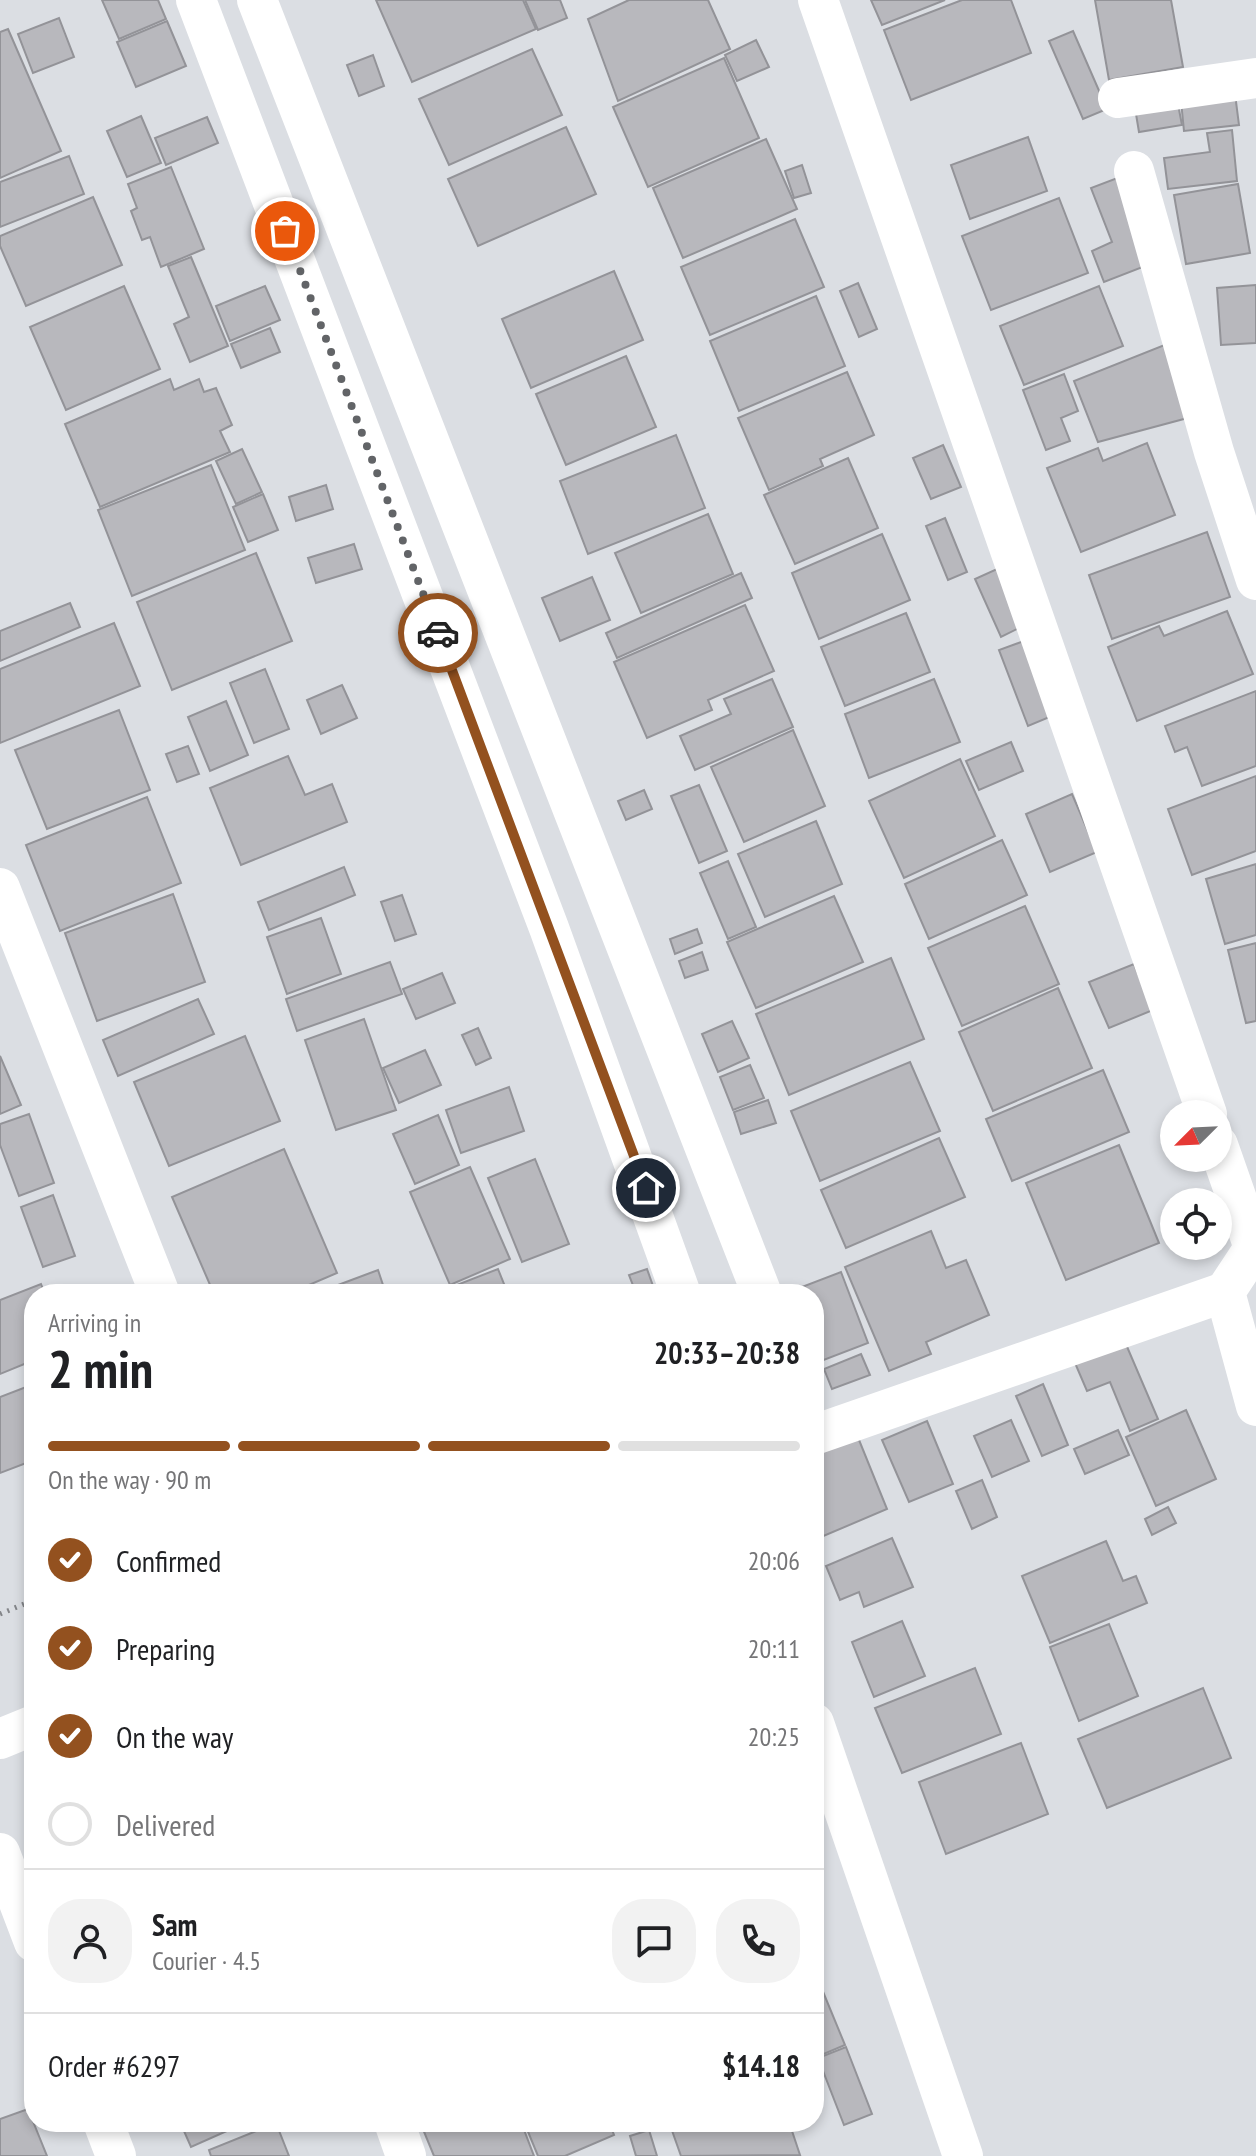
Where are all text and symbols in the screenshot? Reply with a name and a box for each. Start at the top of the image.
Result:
pin [251,197,319,265]
icon: bag [263,209,307,253]
courier [398,593,478,673]
icon: car [416,611,460,655]
north arrow [1160,1100,1232,1172]
map controls [1160,1100,1232,1260]
pin [612,1154,680,1222]
icon: home [624,1166,668,1210]
button: locate [1160,1188,1232,1260]
text: Arriving in [48,1306,141,1339]
text: 20:33–20:38 [654,1333,800,1372]
text: 2 min [48,1335,153,1402]
text: On the way · 90 m [48,1463,211,1496]
icon: check [48,1538,92,1582]
text: Confirmed [116,1541,221,1580]
text: 20:06 [748,1544,800,1577]
icon: check [48,1626,92,1670]
text: Preparing [116,1629,215,1668]
text: 20:11 [748,1632,800,1665]
icon: check [48,1714,92,1758]
text: On the way [116,1717,233,1756]
text: 20:25 [748,1720,800,1753]
text: Delivered [116,1805,215,1844]
button: person [48,1899,132,1983]
button: chat [612,1899,696,1983]
button: phone [716,1899,800,1983]
text: Sam [152,1905,197,1944]
text: Courier · 4.5 [152,1944,261,1977]
text: Order #6297 [48,2046,180,2085]
text: $14.18 [722,2046,800,2085]

